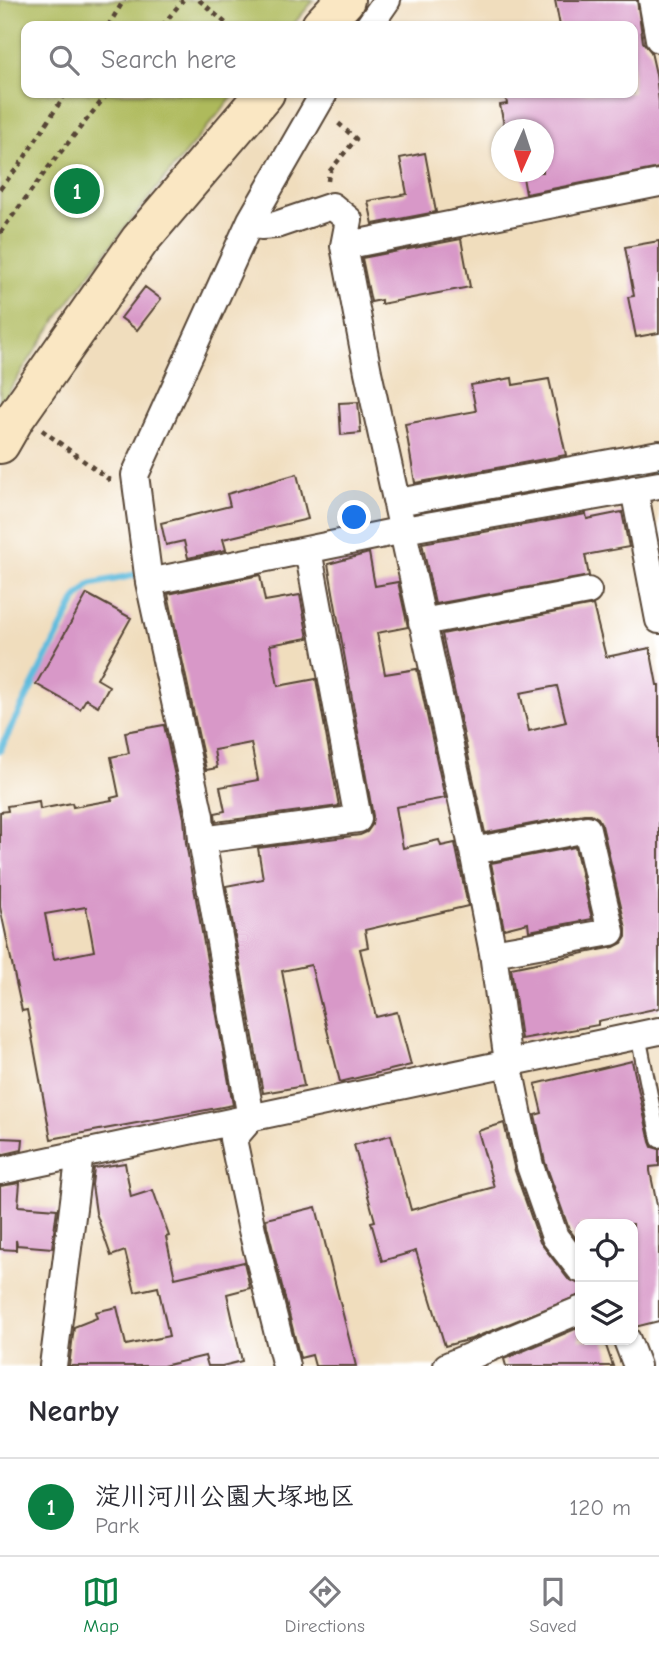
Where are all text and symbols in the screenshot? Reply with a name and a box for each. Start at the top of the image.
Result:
search box [21,21,638,98]
icon: search [45,41,83,79]
text: Search here [101,45,236,75]
north arrow [491,119,554,182]
pin: 1 [54,165,100,217]
your location [337,500,371,534]
map controls [575,1219,638,1345]
button: locate [575,1219,638,1282]
button: layers [575,1282,638,1345]
text: Nearby [28,1394,119,1429]
text: 淀川河川公園大塚地区 [95,1482,355,1512]
text: 1 [46,1494,56,1521]
text: 120 m [569,1494,631,1521]
text: Park [95,1512,139,1539]
tab: Map [82,1573,120,1637]
tab: Directions [285,1573,365,1637]
tab: Saved [529,1573,577,1637]

